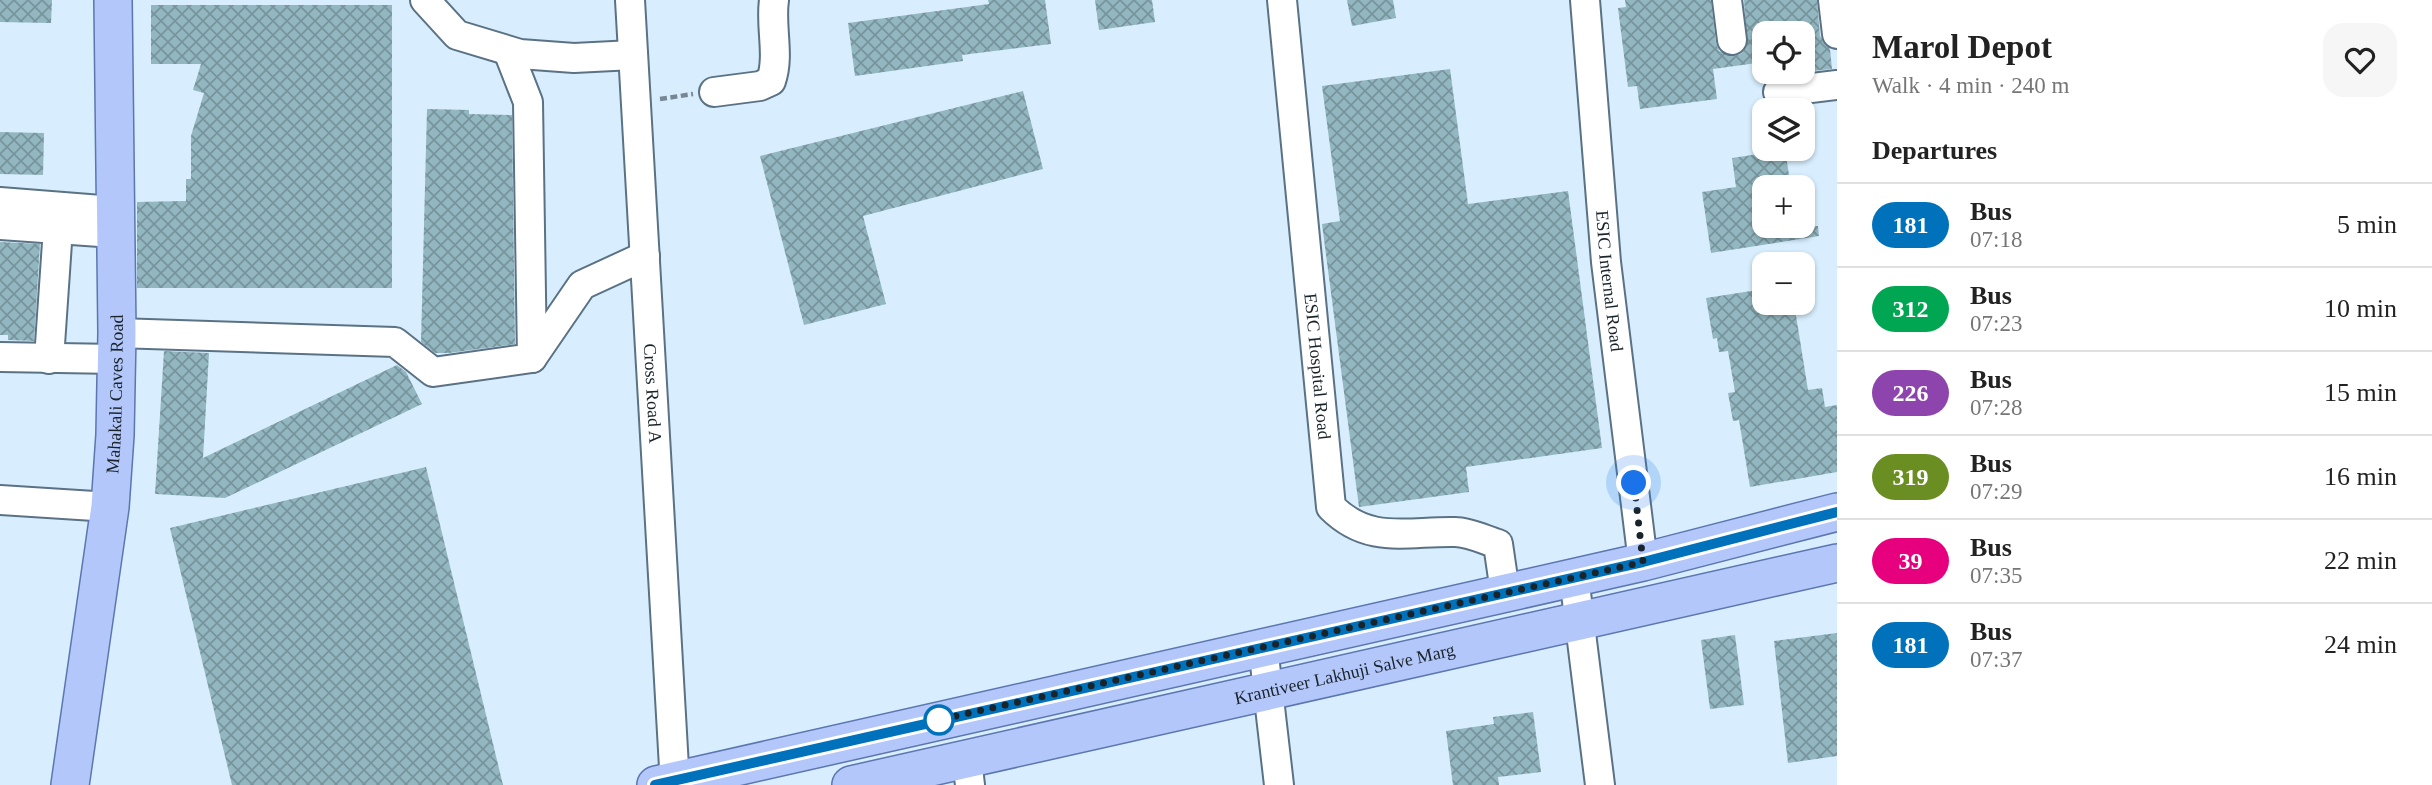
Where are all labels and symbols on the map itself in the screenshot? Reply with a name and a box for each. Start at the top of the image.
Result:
street label: ESIC Internal Road [1592,209,1627,353]
street label: ESIC Hospital Road [1300,292,1334,440]
street label: Mahakali Caves Road [102,314,127,474]
street label: Cross Road A [640,343,665,444]
your location [1616,465,1651,500]
street label: Krantiveer Lakhuji Salve Marg [1233,639,1457,708]
unlabelled marker [924,705,954,735]

